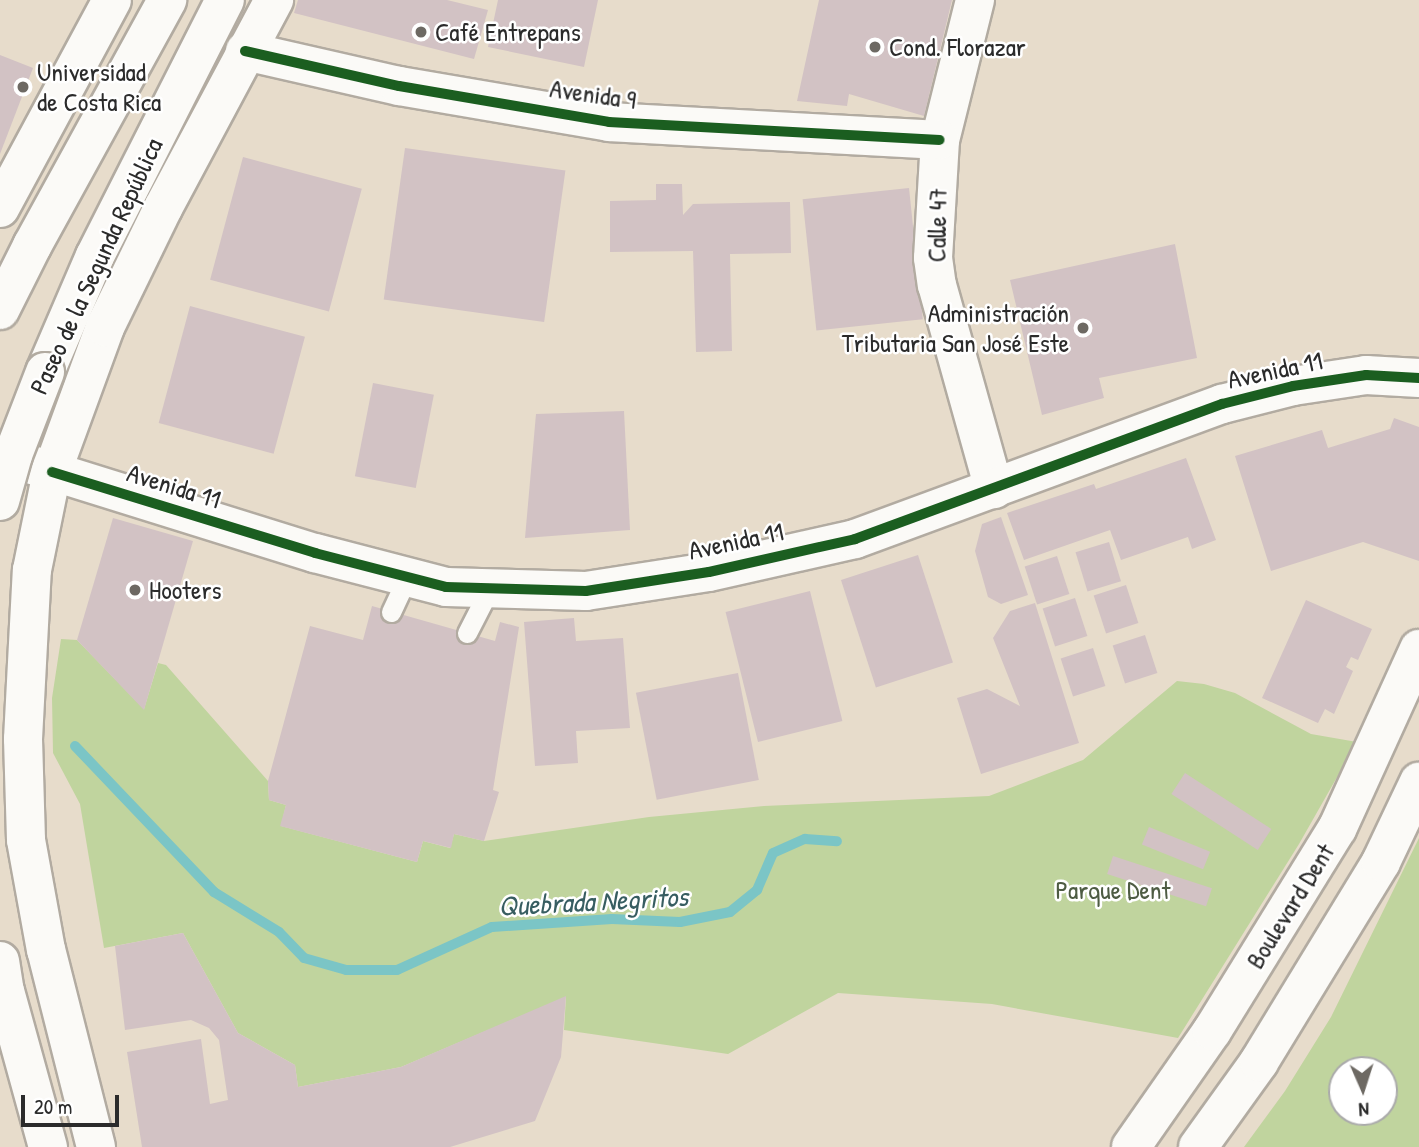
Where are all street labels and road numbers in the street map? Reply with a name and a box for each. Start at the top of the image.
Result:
street label: Avenida 9 [548,73,638,115]
street label: Paseo de la Segunda República [23,133,169,399]
street label: Calle 47 [921,187,953,263]
street label: Avenida 11 [1225,345,1325,395]
street label: Avenida 11 [123,457,225,515]
street label: Avenida 11 [686,516,786,566]
street label: Boulevard Dent [1239,838,1341,974]

